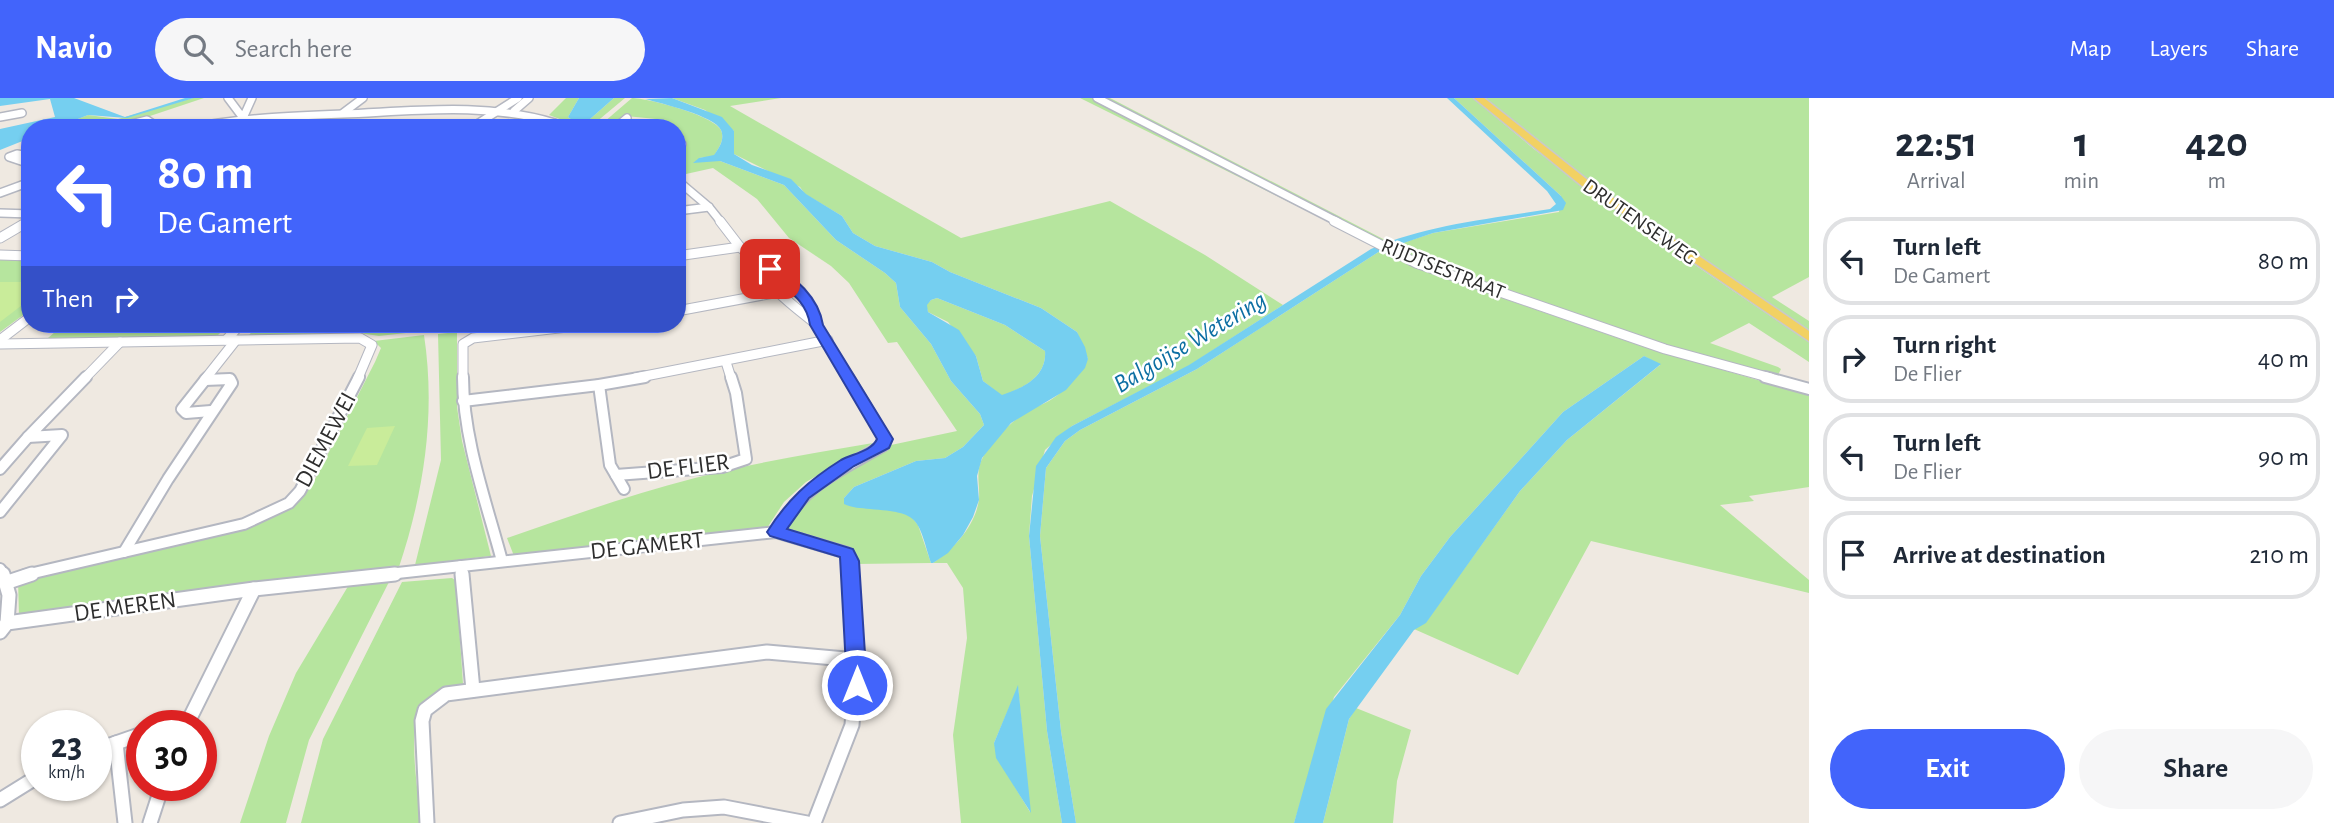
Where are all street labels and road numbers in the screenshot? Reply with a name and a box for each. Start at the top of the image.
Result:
street label: DRUTENSEWEG [1579,175,1701,269]
street label: RIJDTSESTRAAT [1378,235,1508,303]
street label: DIEMEWEI [291,389,361,491]
street label: DE FLIER [645,450,731,484]
street label: DE GAMERT [589,528,705,564]
street label: DE MEREN [72,588,178,626]

